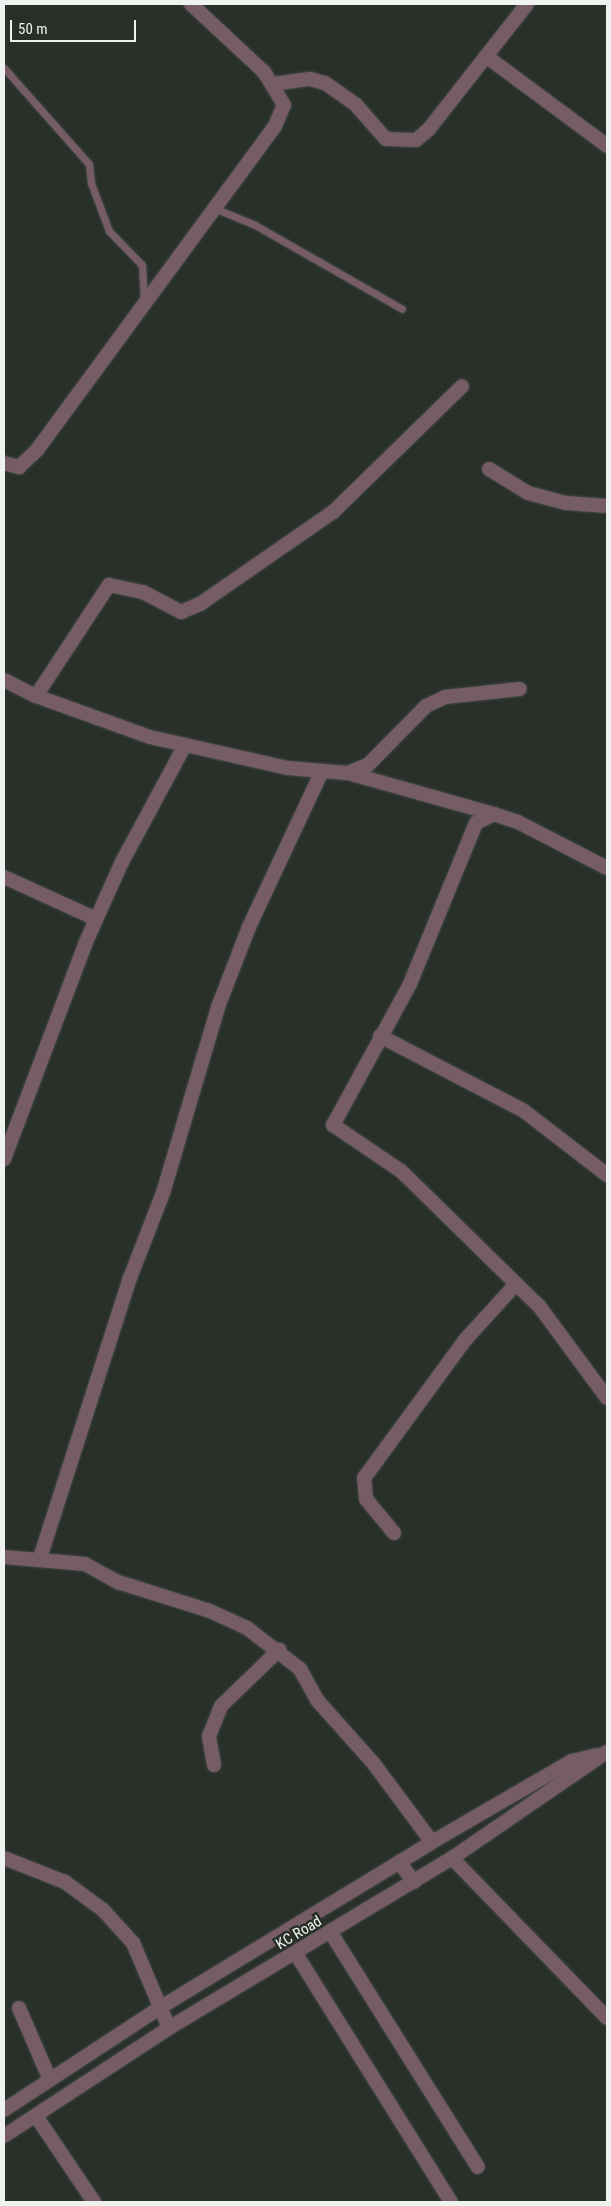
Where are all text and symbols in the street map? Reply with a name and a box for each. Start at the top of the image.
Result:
scale bar [12,10,139,42]
text: 50 m [18,20,48,38]
street label: KC Road [273,1912,325,1954]

